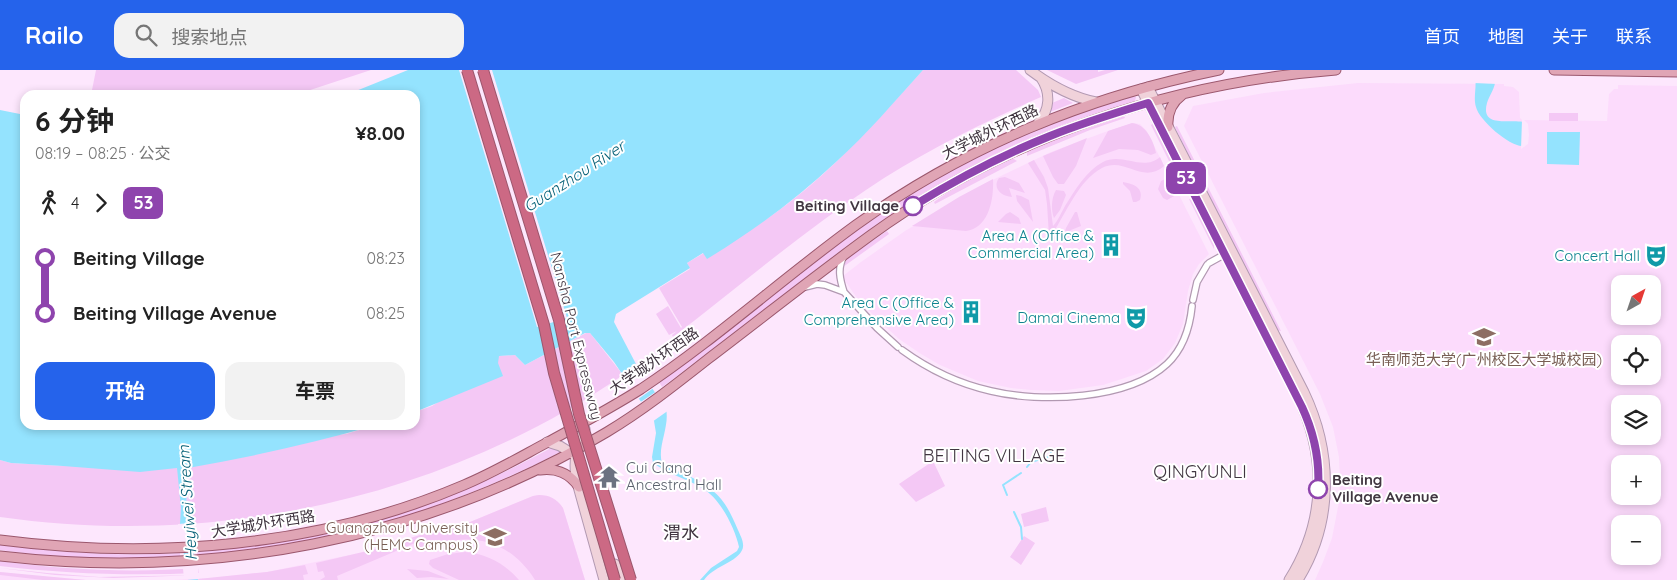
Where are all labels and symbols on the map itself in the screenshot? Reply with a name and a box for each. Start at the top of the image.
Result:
street label: 大学城外环西路 [938,100,1041,163]
water label: Guanzhou River [520,135,630,216]
line badge: 53 [1164,162,1208,194]
place label: Beiting Village [795,196,899,215]
marker: Beiting Village [903,196,923,216]
place label: Area A (Office & Commercial Area) [968,226,1094,262]
building icon: Area A (Office & Commercial Area) [1098,232,1124,258]
theatre icon: Concert Hall [1643,243,1669,269]
place label: Concert Hall [1554,246,1640,265]
street label: Nansha Port Expressway [546,250,607,422]
north arrow [1611,275,1661,325]
place label: Area C (Office & Comprehensive Area) [804,293,954,329]
building icon: Area C (Office & Comprehensive Area) [958,299,984,325]
theatre icon: Damai Cinema [1123,305,1149,331]
place label: Damai Cinema [1017,308,1120,327]
street label: 大学城外环西路 [605,323,702,398]
school or university icon: 华南师范大学(广州校区大学城校园) [1471,324,1497,350]
place label: 华南师范大学(广州校区大学城校园) [1366,350,1602,369]
water label: Heyiwei Stream [173,444,201,561]
district label: BEITING VILLAGE [923,444,1065,467]
place label: Cui Clang Ancestral Hall [626,458,722,494]
district label: QINGYUNLI [1153,460,1247,483]
temple icon: Cui Clang Ancestral Hall [596,464,622,490]
place label: Beiting Village Avenue [1332,470,1439,506]
marker: Beiting Village Avenue [1308,479,1328,499]
street label: 大学城外环西路 [210,506,316,541]
place label: Guangzhou University (HEMC Campus) [326,518,478,554]
district label: 渭水 [663,521,699,544]
school or university icon: Guangzhou University (HEMC Campus) [482,524,508,550]

